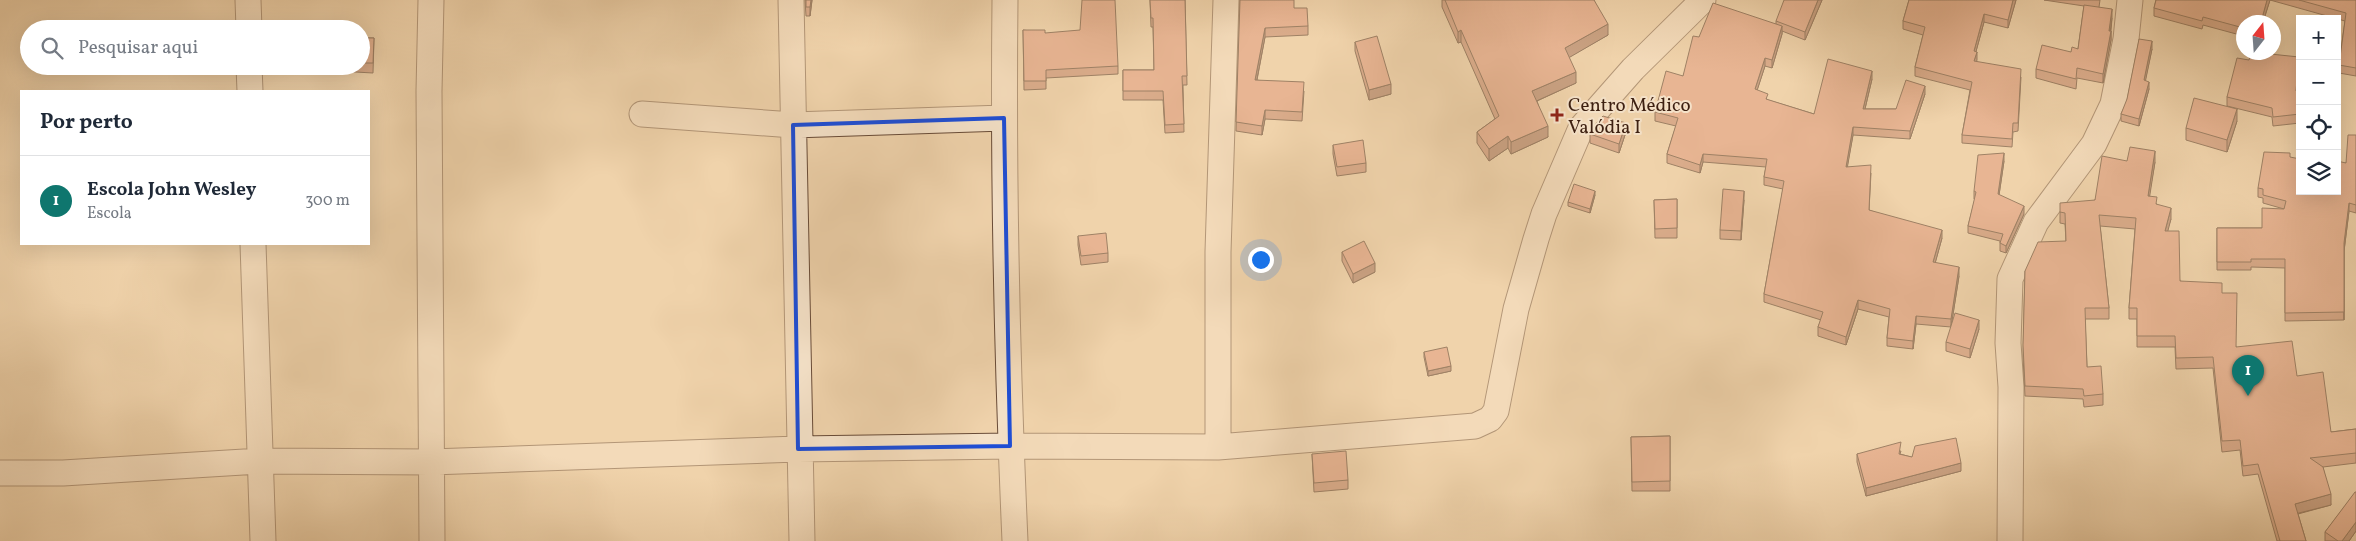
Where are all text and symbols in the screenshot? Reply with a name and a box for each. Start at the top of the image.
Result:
north arrow [2236,15,2281,60]
map controls [2296,15,2341,195]
button: + [2296,15,2341,60]
search box [20,20,370,75]
icon: search [38,34,66,62]
text: Pesquisar aqui [78,35,198,61]
button: − [2296,60,2341,105]
place label: Centro Médico Valódia I [1568,93,1691,141]
button: locate [2296,105,2341,150]
text: Por perto [40,108,133,137]
marker: Centro Médico Valódia I [1550,108,1564,122]
button: layers [2296,150,2341,195]
text: Escola John Wesley [87,177,256,203]
text: 1 [53,190,59,212]
text: 300 m [305,190,350,212]
text: Escola [87,203,132,225]
your location [1248,247,1274,273]
pin: 1 [2232,355,2264,396]

